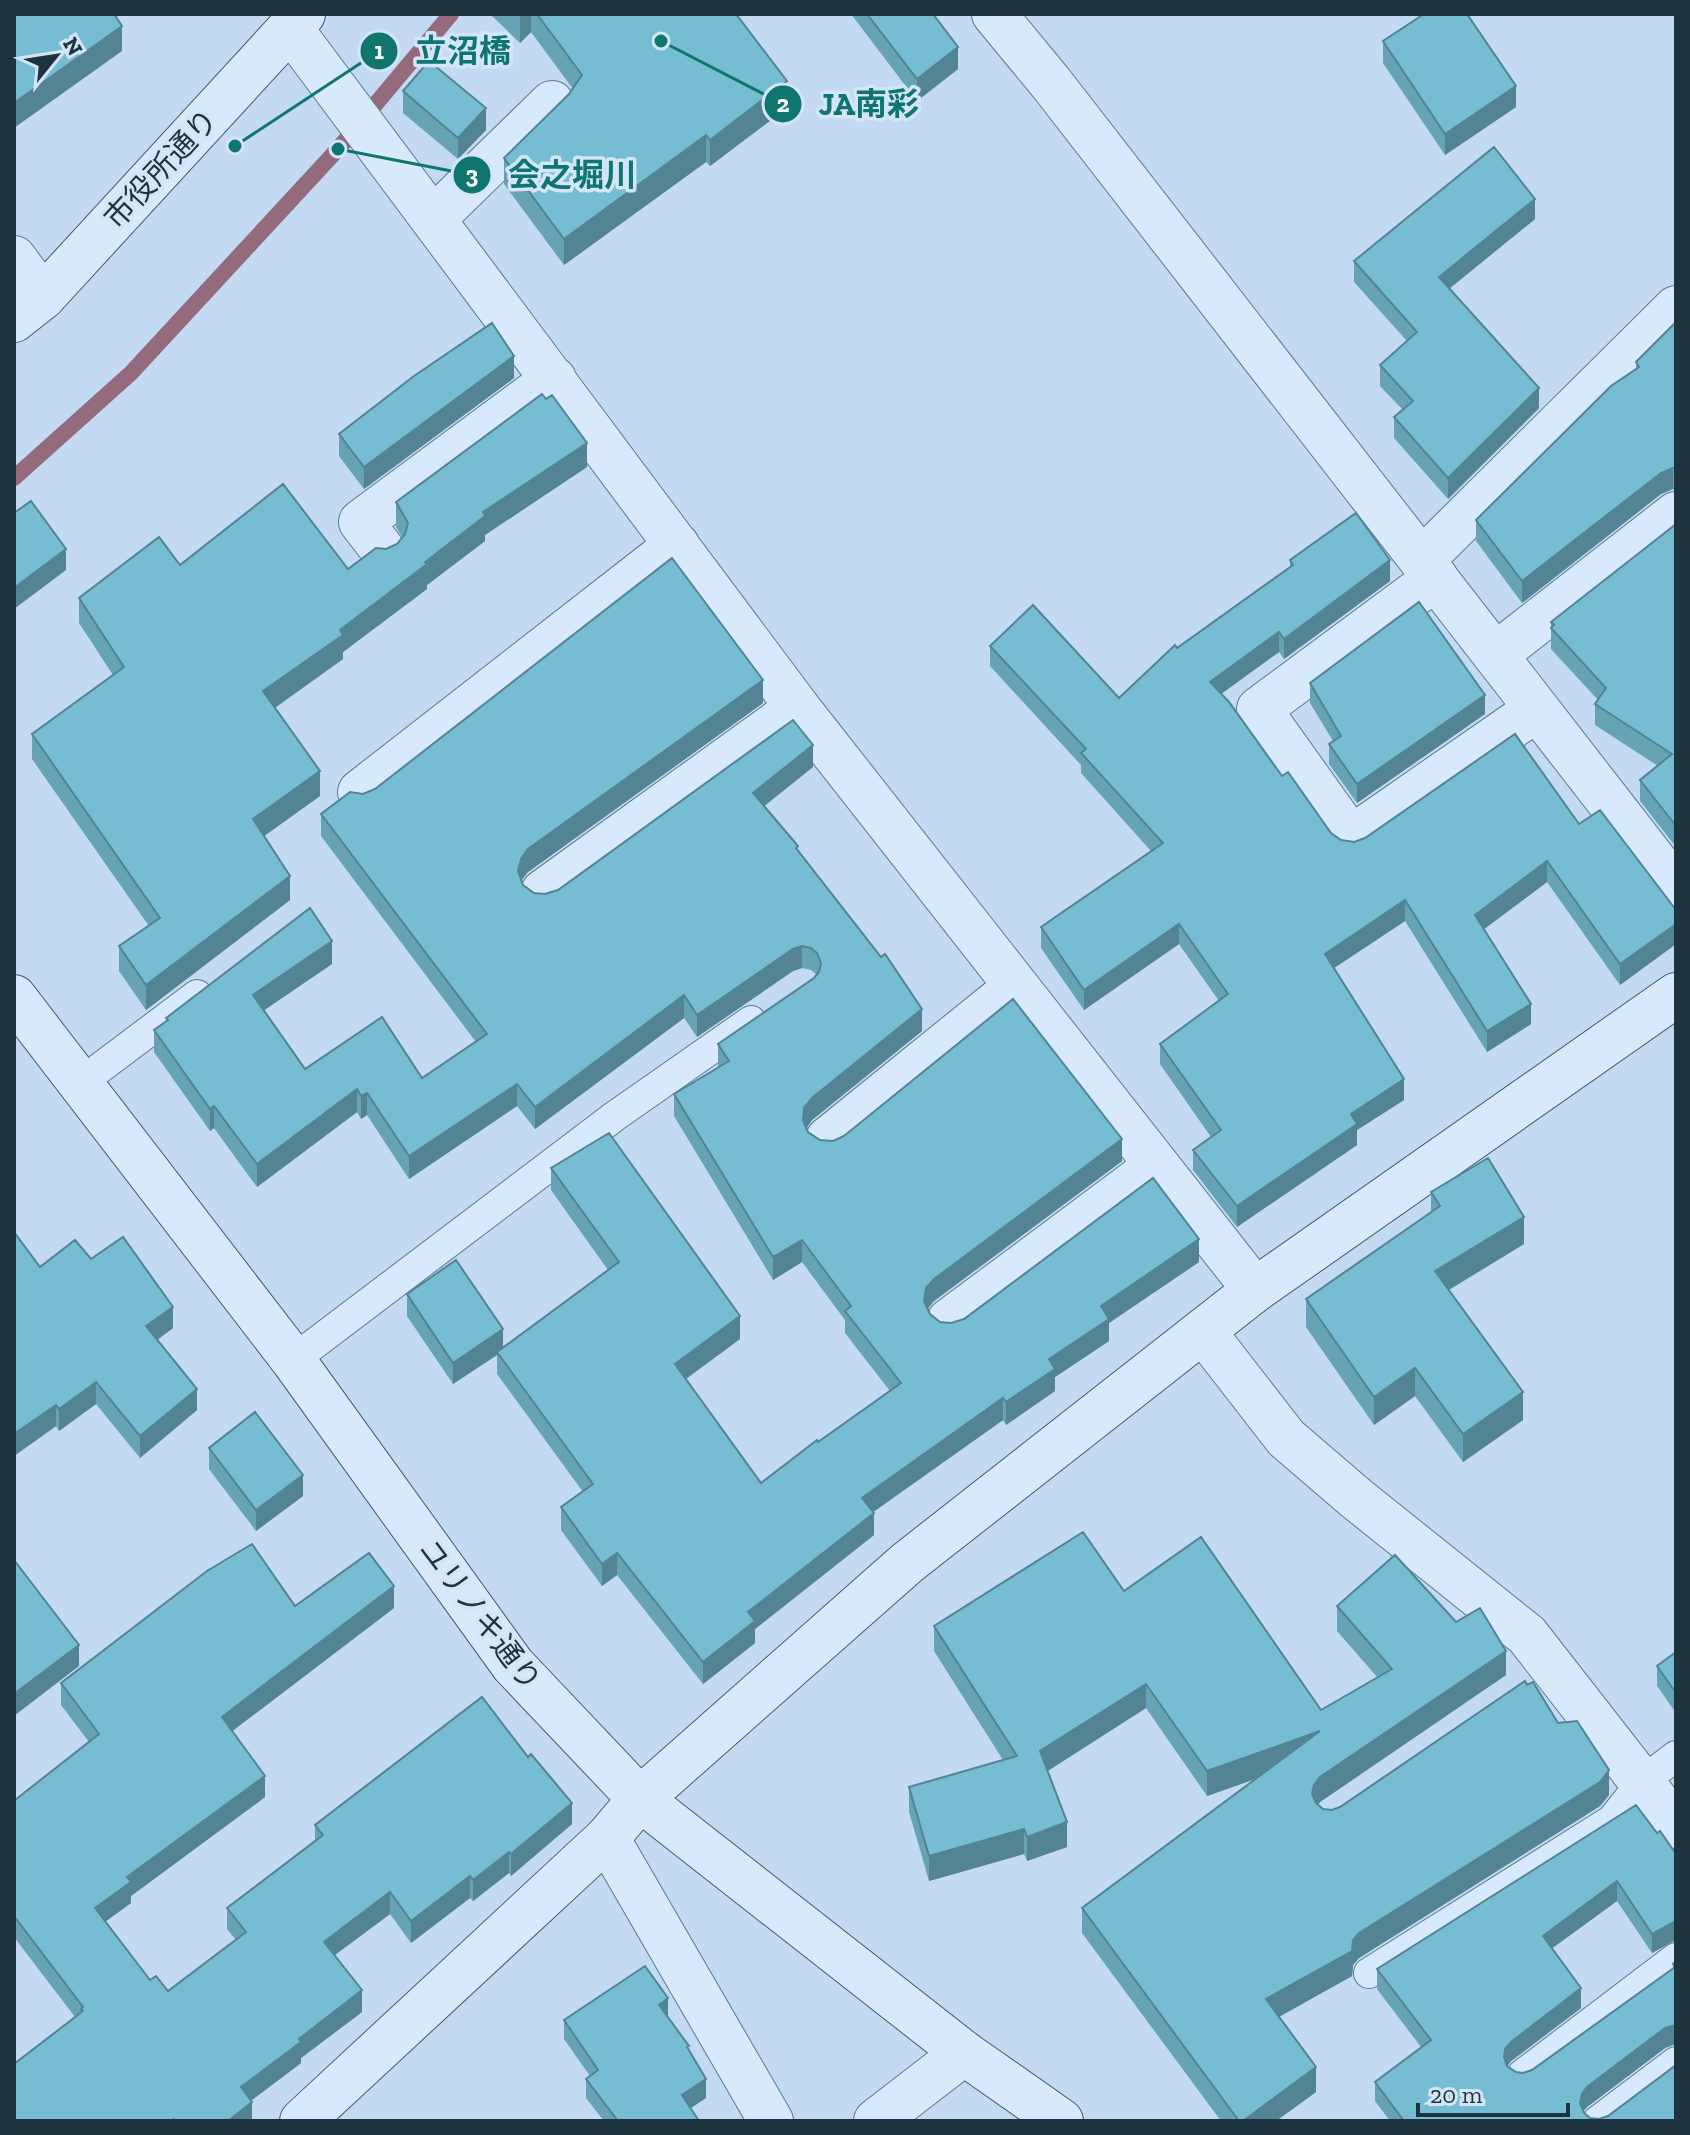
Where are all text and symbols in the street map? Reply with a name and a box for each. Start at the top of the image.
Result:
north arrow [16,16,96,96]
callout: 立沼橋 [359,23,527,79]
text: N [57,32,89,60]
text: 立沼橋 [415,32,511,70]
text: 1 [374,36,384,65]
callout: JA南彩 [763,76,935,132]
text: JA南彩 [819,85,919,123]
text: 2 [777,89,790,118]
street label: 市役所通り [97,102,225,236]
callout: 会之堀川 [452,147,652,203]
text: 会之堀川 [508,156,636,194]
text: 3 [466,160,479,189]
street label: ユリノキ通り [411,1532,549,1698]
scale bar [1418,2067,1568,2117]
text: 20 m [1430,2080,1483,2109]

